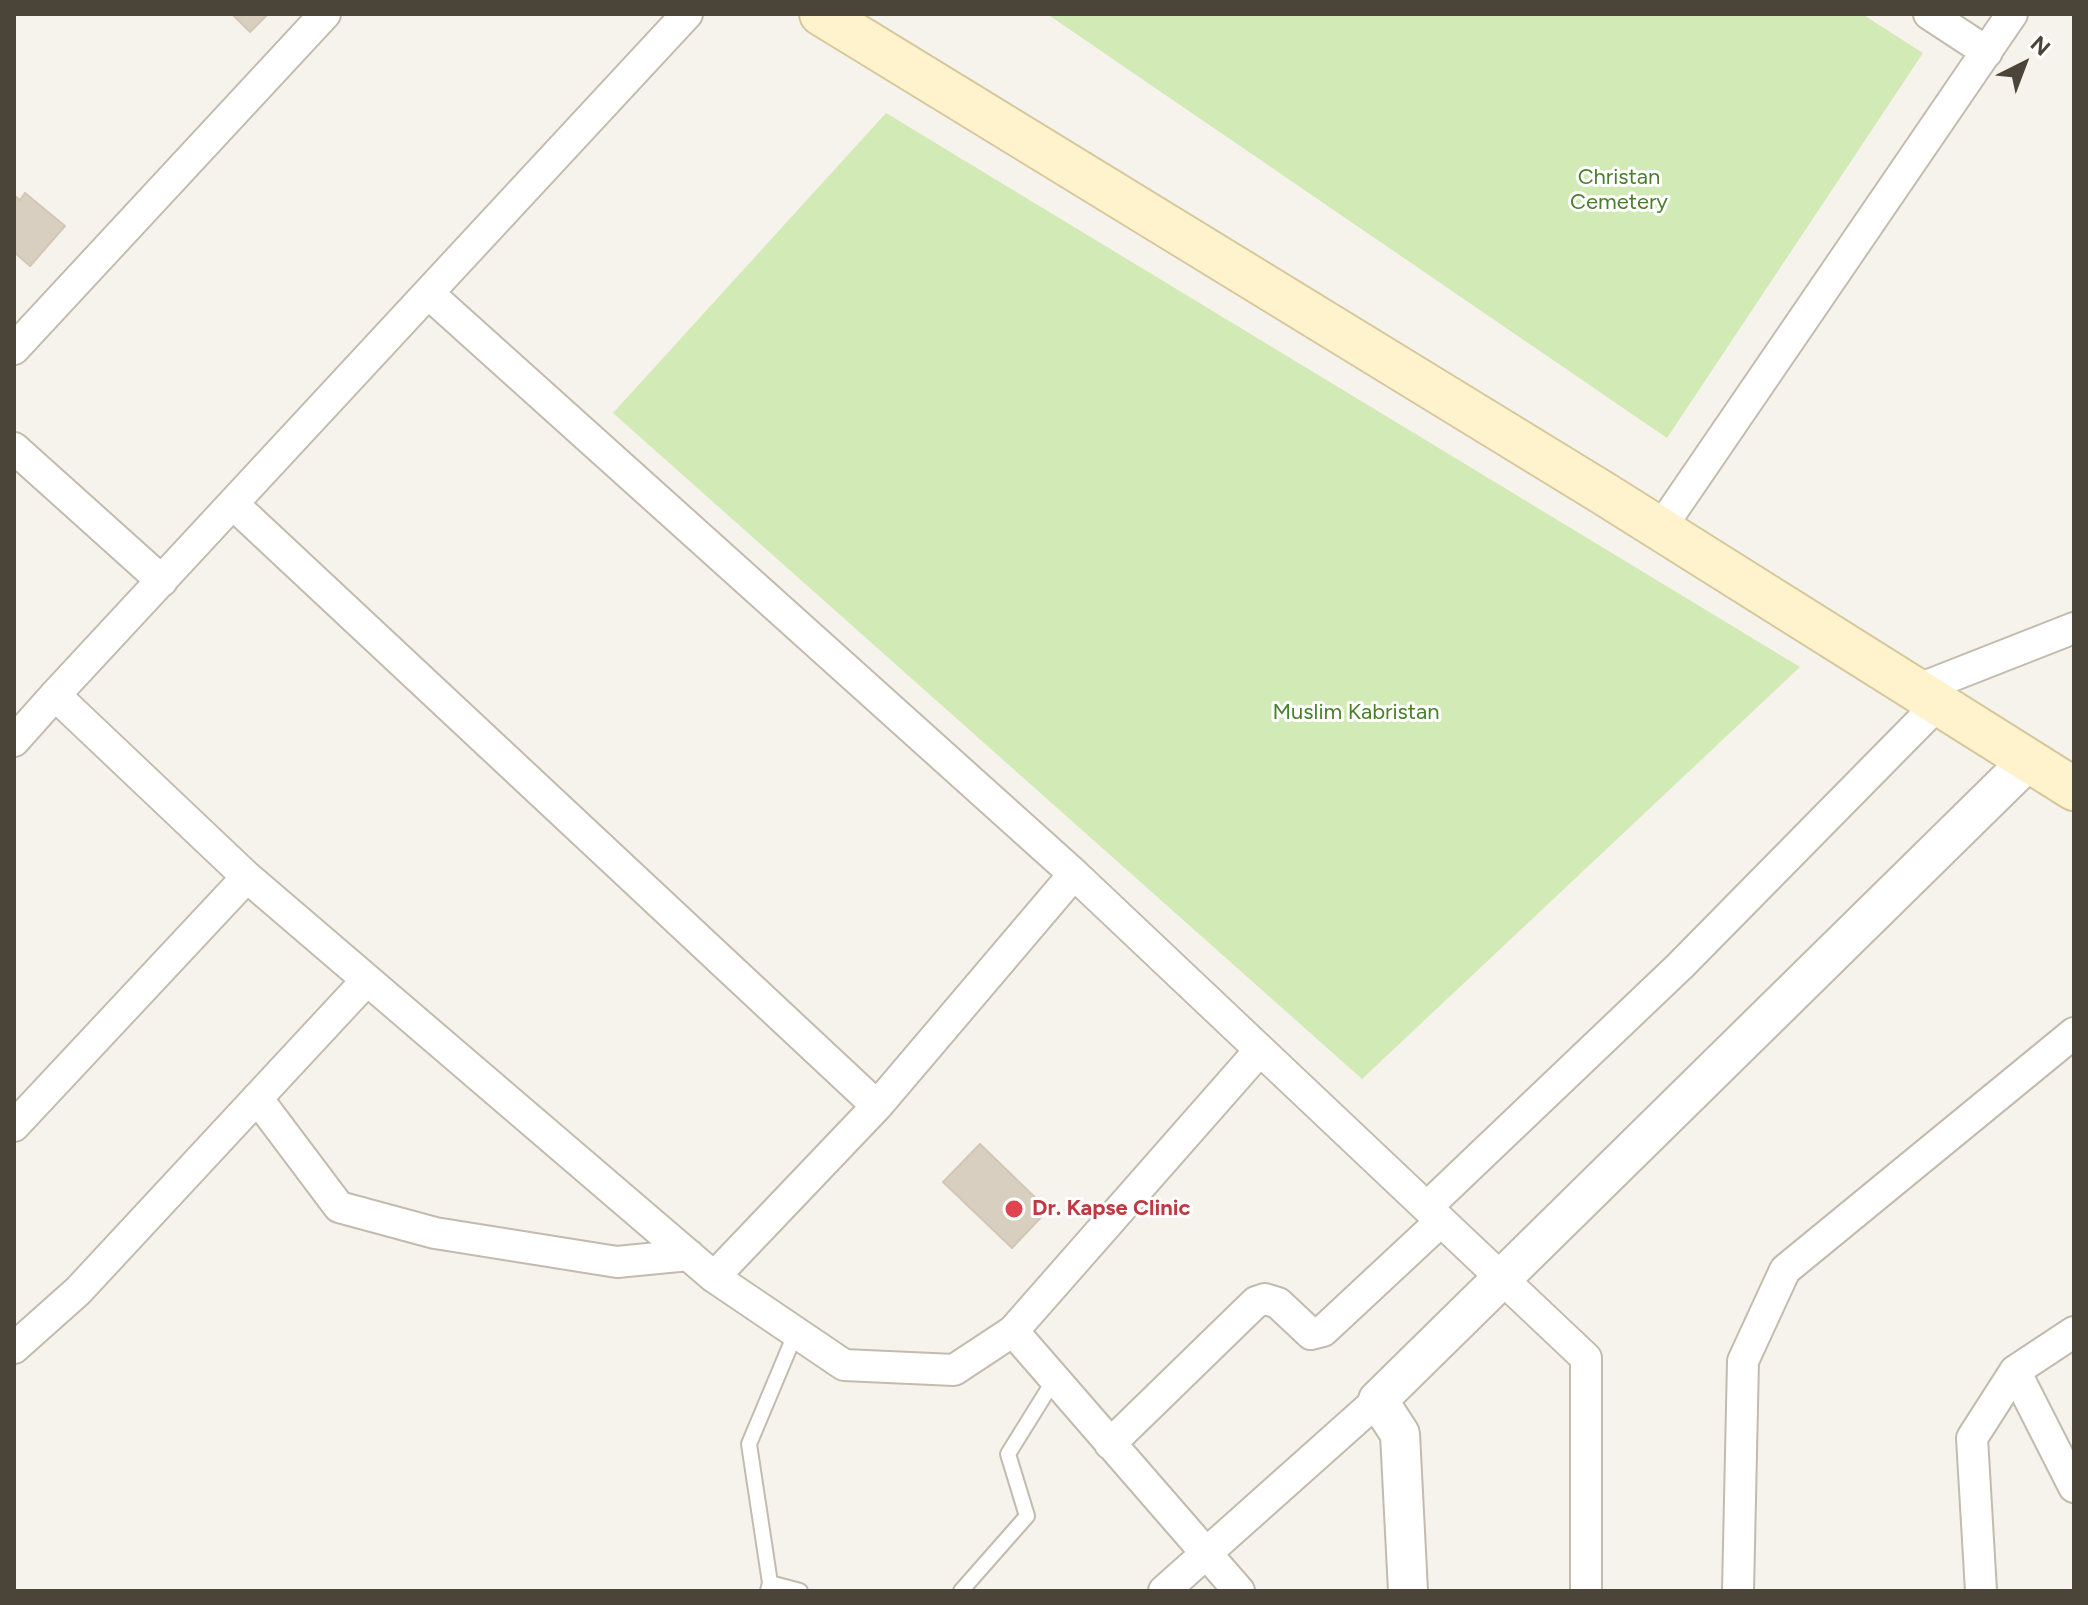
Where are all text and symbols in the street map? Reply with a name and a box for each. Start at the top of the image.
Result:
north arrow [1984,24,2064,104]
text: N [2025,30,2056,62]
park label: Christan Cemetery [1570,165,1668,216]
park label: Muslim Kabristan [1272,700,1440,726]
place label: Dr. Kapse Clinic [1032,1196,1190,1222]
marker: Dr. Kapse Clinic [1003,1198,1025,1220]

